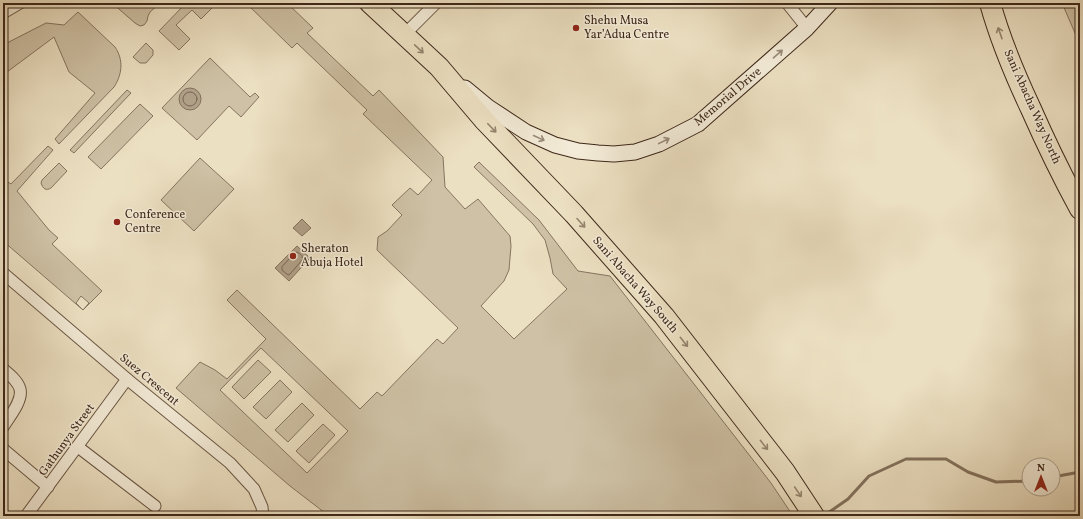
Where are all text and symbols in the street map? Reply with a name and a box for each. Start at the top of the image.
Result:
place label: Shehu Musa Yar’Adua Centre [584,13,670,43]
marker: Shehu Musa Yar’Adua Centre [571,23,581,33]
one-way arrow [996,27,1003,40]
one-way arrow [414,44,424,53]
street label: Sani Abacha Way North [999,47,1065,167]
one-way arrow [773,49,783,58]
street label: Memorial Drive [691,64,765,130]
one-way arrow [487,123,496,134]
one-way arrow [533,134,545,142]
one-way arrow [658,137,670,144]
place label: Conference Centre [125,207,185,237]
marker: Conference Centre [112,217,122,227]
one-way arrow [576,218,586,228]
street label: Sani Abacha Way South [588,233,682,337]
place label: Sheraton Abuja Hotel [301,241,364,271]
marker: Sheraton Abuja Hotel [288,251,298,261]
one-way arrow [680,337,689,348]
street label: Suez Crescent [116,350,182,410]
street label: Gathunya Street [35,401,99,479]
one-way arrow [760,440,768,451]
north arrow [1021,457,1061,497]
text: N [1037,461,1045,476]
one-way arrow [794,486,802,497]

